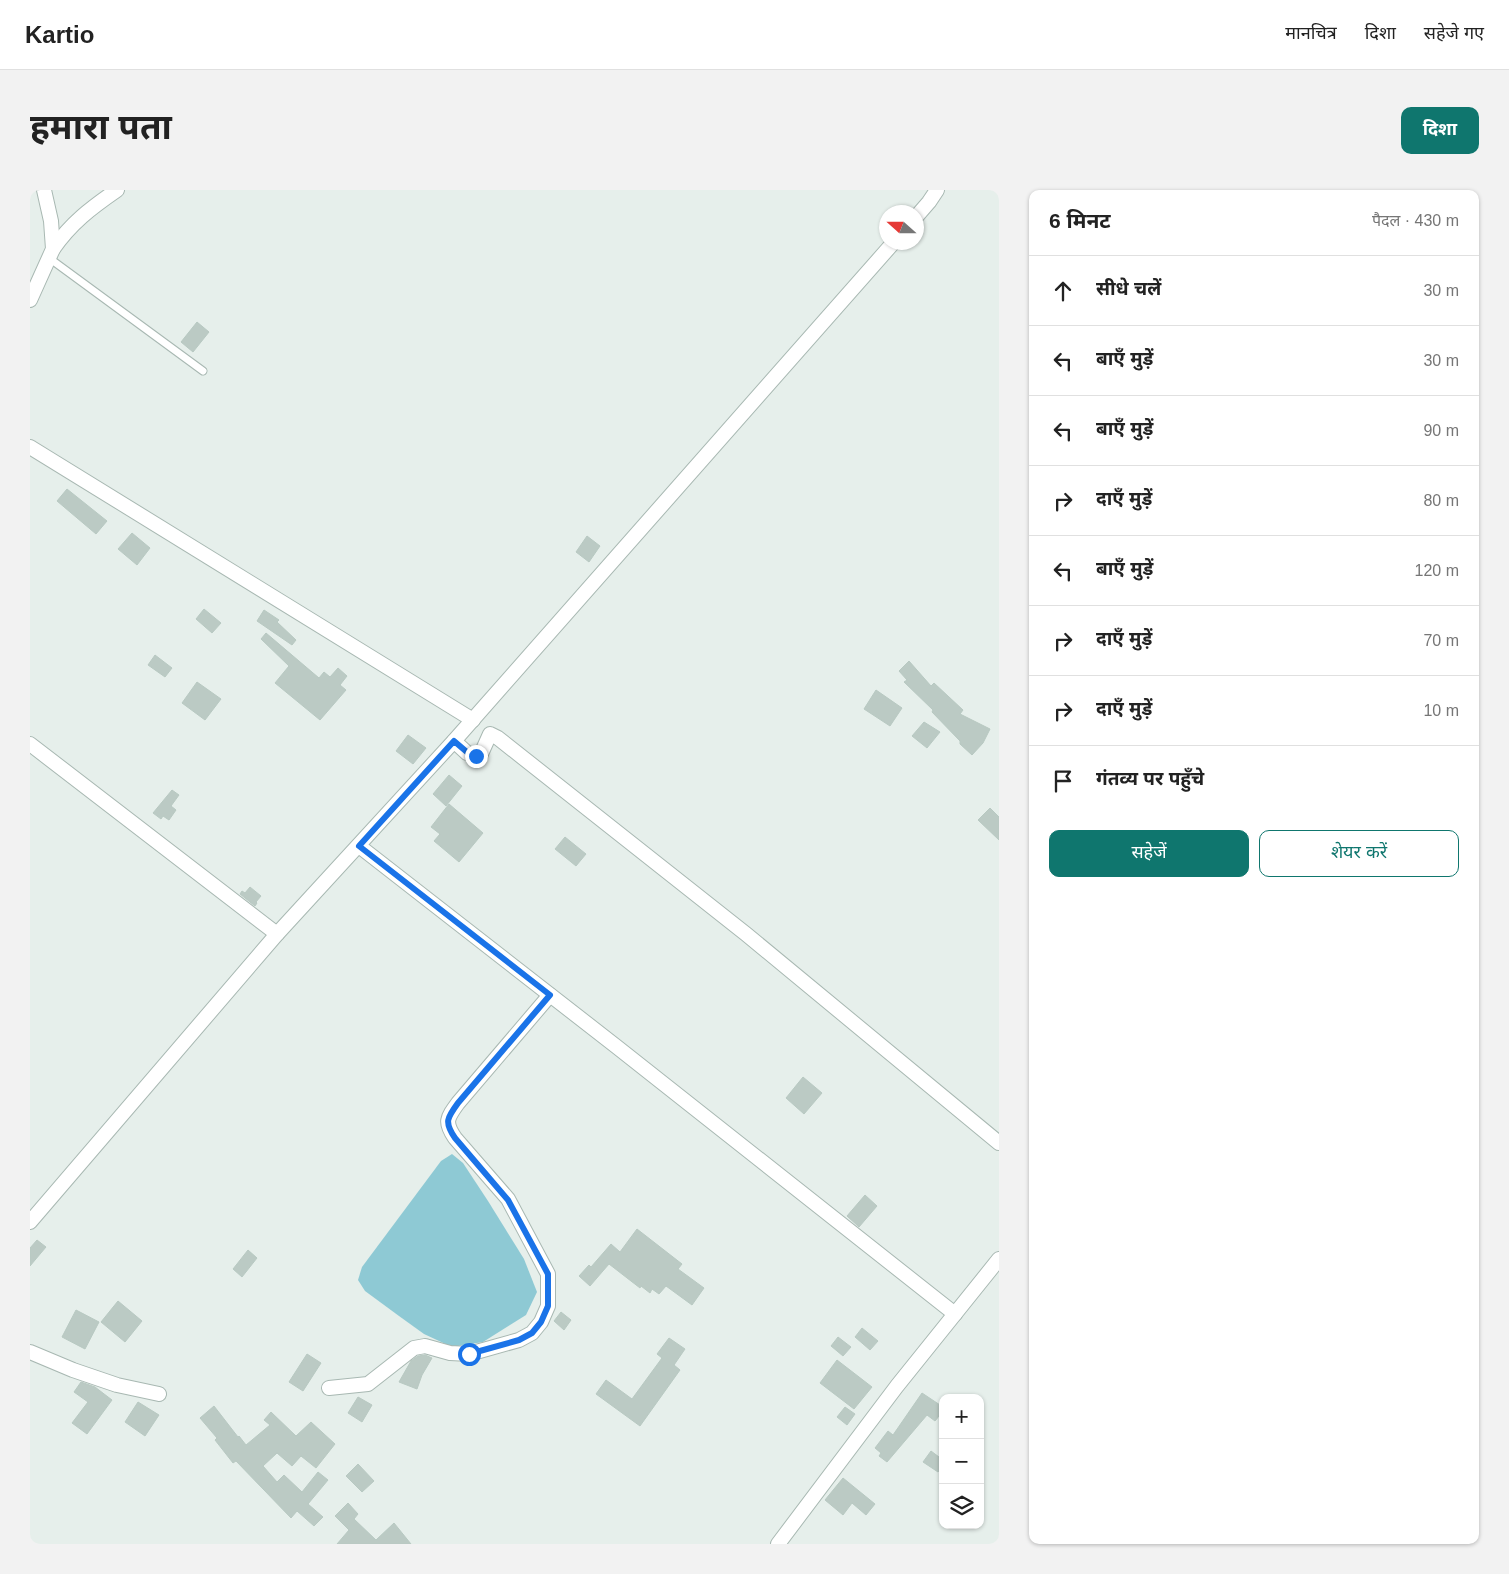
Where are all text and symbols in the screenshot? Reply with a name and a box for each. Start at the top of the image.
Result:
text: Kartio [25,21,94,48]
text: मानचित्र [1285,23,1337,43]
text: दिशा [1365,23,1396,43]
text: सहेजे गए [1424,23,1484,43]
text: हमारा पता [30,107,172,146]
button: दिशा [1401,107,1479,154]
north arrow [879,205,924,250]
text: 6 मिनट [1049,209,1111,232]
text: पैदल · 430 m [1372,212,1459,229]
icon: ahead [1049,277,1077,305]
text: सीधे चलें [1096,278,1161,299]
text: 30 m [1423,282,1459,299]
icon: left [1049,347,1077,375]
text: बाएँ मुड़ें [1096,348,1153,369]
text: 30 m [1423,352,1459,369]
icon: left [1049,417,1077,445]
text: बाएँ मुड़ें [1096,418,1153,439]
text: 90 m [1423,422,1459,439]
icon: right [1049,487,1077,515]
text: दाएँ मुड़ें [1096,488,1152,509]
text: 80 m [1423,492,1459,509]
icon: left [1049,557,1077,585]
text: बाएँ मुड़ें [1096,558,1153,579]
text: 120 m [1415,562,1459,579]
icon: right [1049,627,1077,655]
text: दाएँ मुड़ें [1096,628,1152,649]
text: 70 m [1423,632,1459,649]
icon: right [1049,697,1077,725]
text: दाएँ मुड़ें [1096,698,1152,719]
text: 10 m [1423,702,1459,719]
route end [465,745,488,768]
icon: arrive [1049,767,1077,795]
text: गंतव्य पर पहुँचे [1096,768,1204,789]
button: सहेजें [1049,830,1249,877]
button: शेयर करें [1259,830,1459,877]
route start [458,1343,481,1366]
map controls [939,1394,984,1529]
button: + [939,1394,984,1439]
button: − [939,1439,984,1484]
button: layers [939,1484,984,1529]

